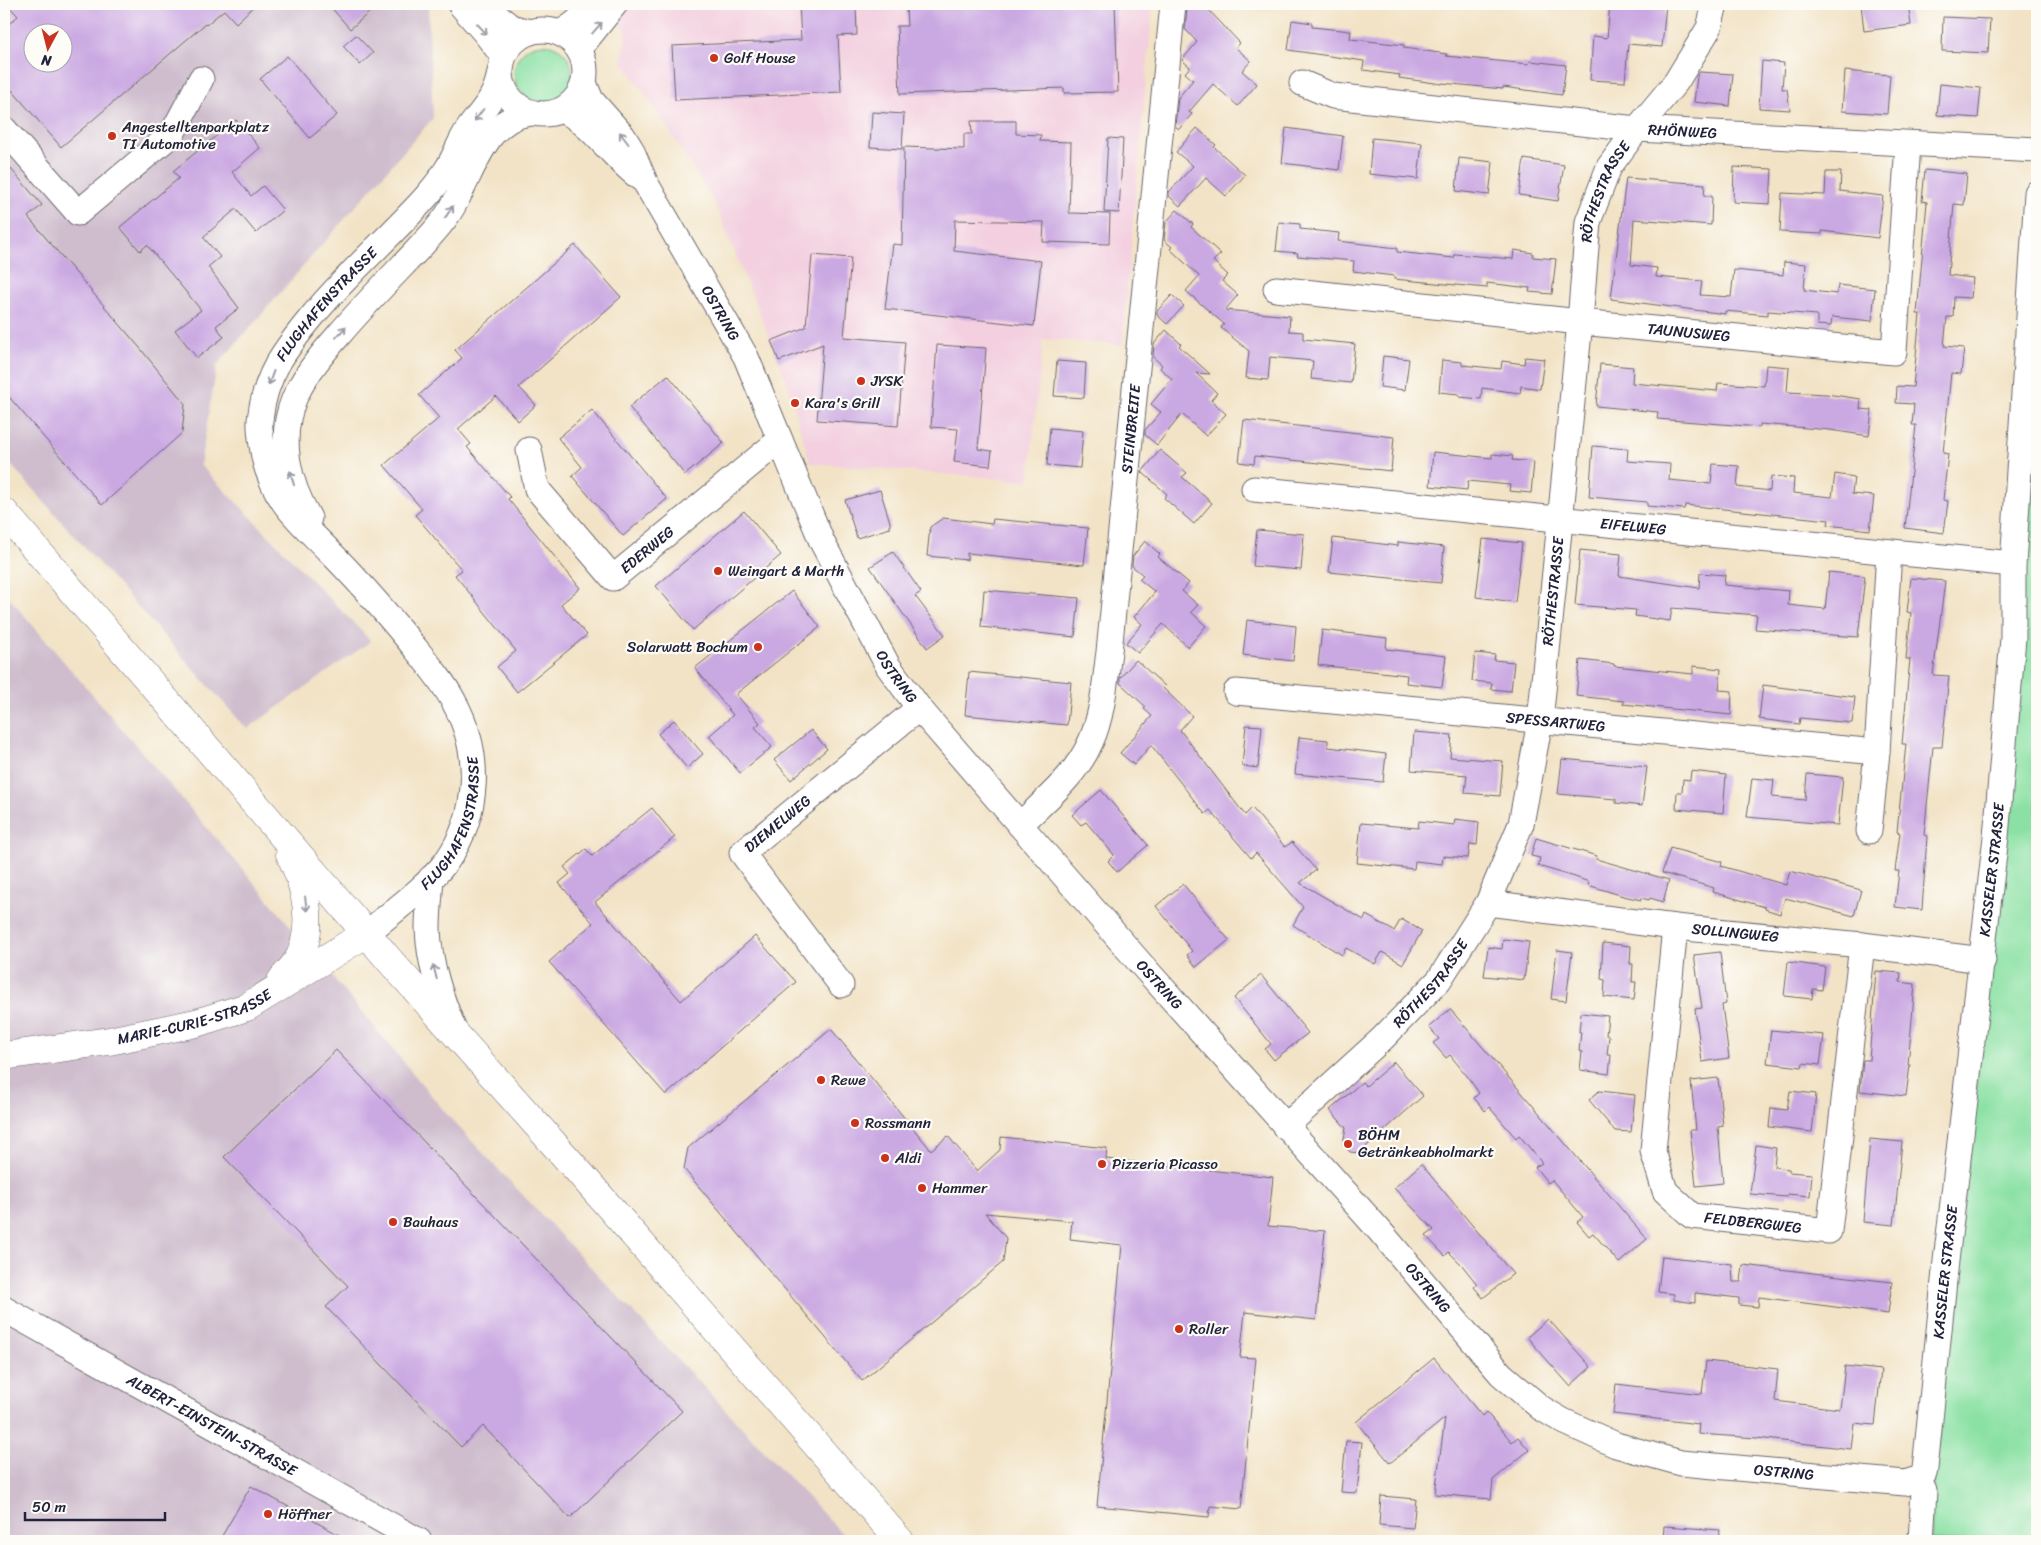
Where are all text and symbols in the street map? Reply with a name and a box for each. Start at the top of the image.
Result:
one-way arrow [591,21,602,34]
north arrow [22,22,72,72]
one-way arrow [476,23,488,36]
place label: Golf House [724,45,796,71]
text: N [40,47,54,74]
marker: Golf House [708,52,720,64]
one-way arrow [474,108,485,121]
place label: Angestelltenparkplatz TI Automotive [121,114,270,157]
street label: RHÖNWEG [1647,117,1718,146]
marker: Angestelltenparkplatz TI Automotive [106,130,118,142]
one-way arrow [619,131,629,145]
street label: RÖTHESTRASSE [1573,134,1638,243]
one-way arrow [444,205,454,219]
street label: FLUGHAFENSTRASSE [269,239,385,367]
street label: OSTRING [694,280,747,346]
street label: TAUNUSWEG [1646,315,1732,349]
one-way arrow [335,326,346,339]
place label: JYSK [870,368,903,394]
one-way arrow [266,369,275,385]
marker: JYSK [855,375,867,387]
street label: STEINBREITE [1114,382,1149,475]
place label: Kara's Grill [805,390,881,416]
marker: Kara's Grill [789,397,801,409]
one-way arrow [286,471,296,487]
street label: EIFELWEG [1599,510,1668,543]
street label: EDERWEG [614,519,681,580]
street label: RÖTHESTRASSE [1535,534,1572,647]
place label: Weingart & Marth [728,558,845,584]
marker: Weingart & Marth [712,565,724,577]
place label: Solarwatt Bochum [627,634,748,660]
marker: Solarwatt Bochum [752,641,764,653]
street label: OSTRING [869,645,925,709]
street label: SPESSARTWEG [1505,704,1606,740]
street label: FLUGHAFENSTRASSE [414,753,486,896]
street label: DIEMELWEG [738,788,817,859]
street label: KASSELER STRASSE [1971,800,2012,938]
one-way arrow [301,895,311,911]
street label: SOLLINGWEG [1691,916,1780,950]
street label: RÖTHESTRASSE [1386,932,1476,1034]
street label: OSTRING [1130,954,1189,1016]
one-way arrow [430,965,439,981]
street label: MARIE-CURIE-STRASSE [115,981,278,1052]
place label: Rewe [831,1067,866,1093]
marker: Rewe [815,1074,827,1086]
place label: Rossmann [865,1110,931,1136]
marker: Rossmann [849,1117,861,1129]
place label: BÖHM Getränkeabholmarkt [1358,1122,1495,1165]
marker: BÖHM Getränkeabholmarkt [1342,1138,1354,1150]
place label: Aldi [894,1145,922,1171]
place label: Pizzeria Picasso [1112,1151,1218,1177]
marker: Aldi [879,1152,891,1164]
marker: Pizzeria Picasso [1096,1158,1108,1170]
place label: Hammer [932,1175,988,1201]
marker: Hammer [916,1182,928,1194]
street label: KASSELER STRASSE [1925,1202,1966,1340]
street label: FELDBERGWEG [1703,1204,1803,1241]
place label: Bauhaus [403,1209,458,1235]
marker: Bauhaus [387,1216,399,1228]
street label: OSTRING [1399,1256,1457,1319]
place label: Roller [1189,1316,1229,1342]
marker: Roller [1173,1323,1185,1335]
street label: ALBERT-EINSTEIN-STRASSE [121,1367,303,1484]
street label: OSTRING [1753,1457,1815,1488]
scale bar [25,1490,165,1522]
text: 50 m [32,1494,67,1520]
place label: Höffner [278,1501,332,1527]
marker: Höffner [262,1508,274,1520]

